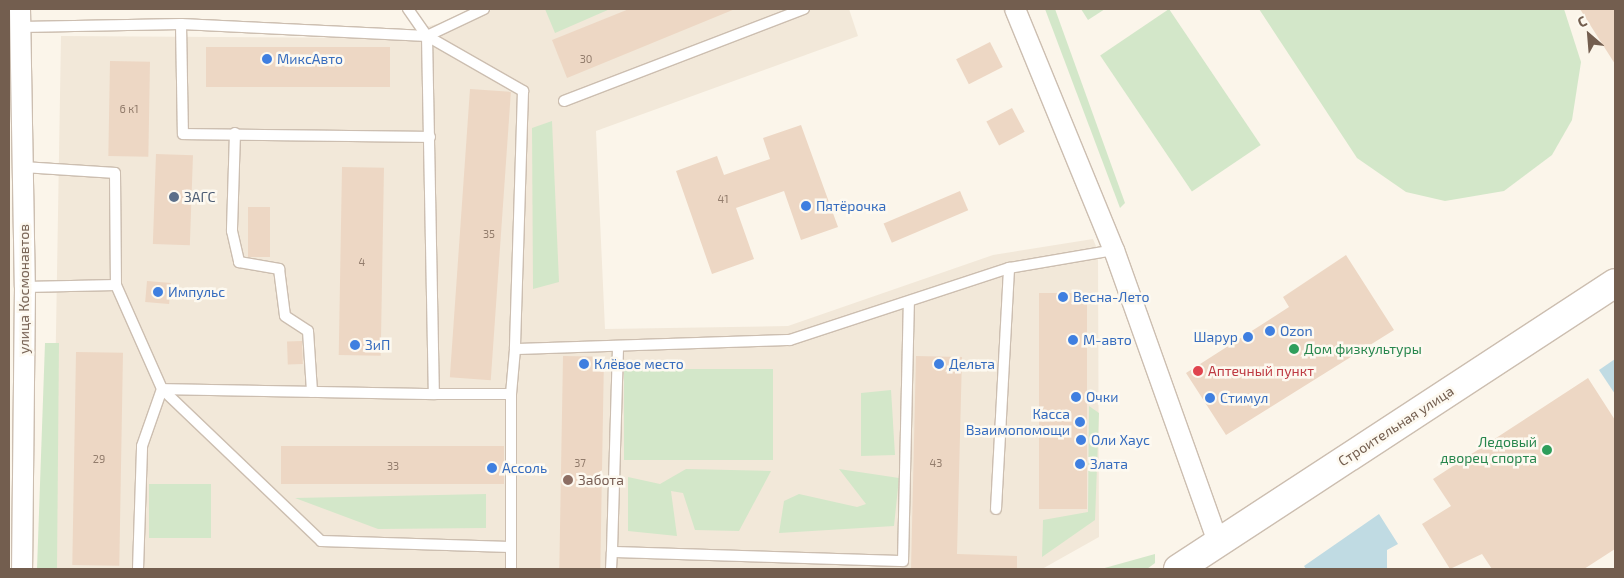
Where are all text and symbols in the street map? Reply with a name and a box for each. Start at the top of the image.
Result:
north arrow [1564,10,1614,60]
text: С [1574,12,1589,31]
place label: МиксАвто [277,51,343,67]
house number: 30 [580,52,592,66]
marker: МиксАвто [261,53,273,65]
house number: 6 к1 [119,102,139,116]
place label: ЗАГС [184,189,215,205]
marker: ЗАГС [168,191,180,203]
house number: 41 [717,192,729,206]
place label: Пятёрочка [816,198,886,214]
marker: Пятёрочка [800,200,812,212]
street label: улица Космонавтов [16,224,32,354]
house number: 35 [483,227,495,241]
house number: 4 [359,255,365,269]
place label: Импульс [168,284,225,300]
marker: Импульс [152,286,164,298]
place label: Весна-Лето [1073,289,1149,305]
marker: Весна-Лето [1057,291,1069,303]
place label: Ozon [1280,323,1313,339]
marker: Ozon [1264,325,1276,337]
place label: Шарур [1194,329,1238,345]
marker: Шарур [1242,331,1254,343]
place label: М-авто [1083,332,1132,348]
marker: М-авто [1067,334,1079,346]
place label: ЗиП [365,337,390,353]
marker: ЗиП [349,339,361,351]
place label: Дом физкультуры [1304,341,1422,357]
marker: Дом физкультуры [1288,343,1300,355]
place label: Клёвое место [594,356,684,372]
place label: Дельта [949,356,995,372]
marker: Клёвое место [578,358,590,370]
marker: Дельта [933,358,945,370]
place label: Аптечный пункт [1208,363,1314,379]
marker: Аптечный пункт [1192,365,1204,377]
street label: Строительная улица [1335,382,1457,470]
place label: Очки [1086,389,1119,405]
place label: Стимул [1220,390,1268,406]
marker: Очки [1070,391,1082,403]
marker: Стимул [1204,392,1216,404]
place label: Касса Взаимопомощи [966,406,1070,438]
marker: Касса Взаимопомощи [1074,416,1086,428]
place label: Оли Хаус [1091,432,1150,448]
marker: Оли Хаус [1075,434,1087,446]
place label: Ледовый дворец спорта [1440,434,1537,467]
marker: Ледовый дворец спорта [1541,444,1553,456]
house number: 29 [93,452,105,466]
house number: 37 [574,456,586,470]
house number: 43 [930,456,942,470]
place label: Злата [1090,456,1128,472]
marker: Злата [1074,458,1086,470]
house number: 33 [387,459,399,473]
place label: Ассоль [502,460,547,476]
marker: Ассоль [486,462,498,474]
place label: Забота [578,472,624,488]
marker: Забота [562,474,574,486]

